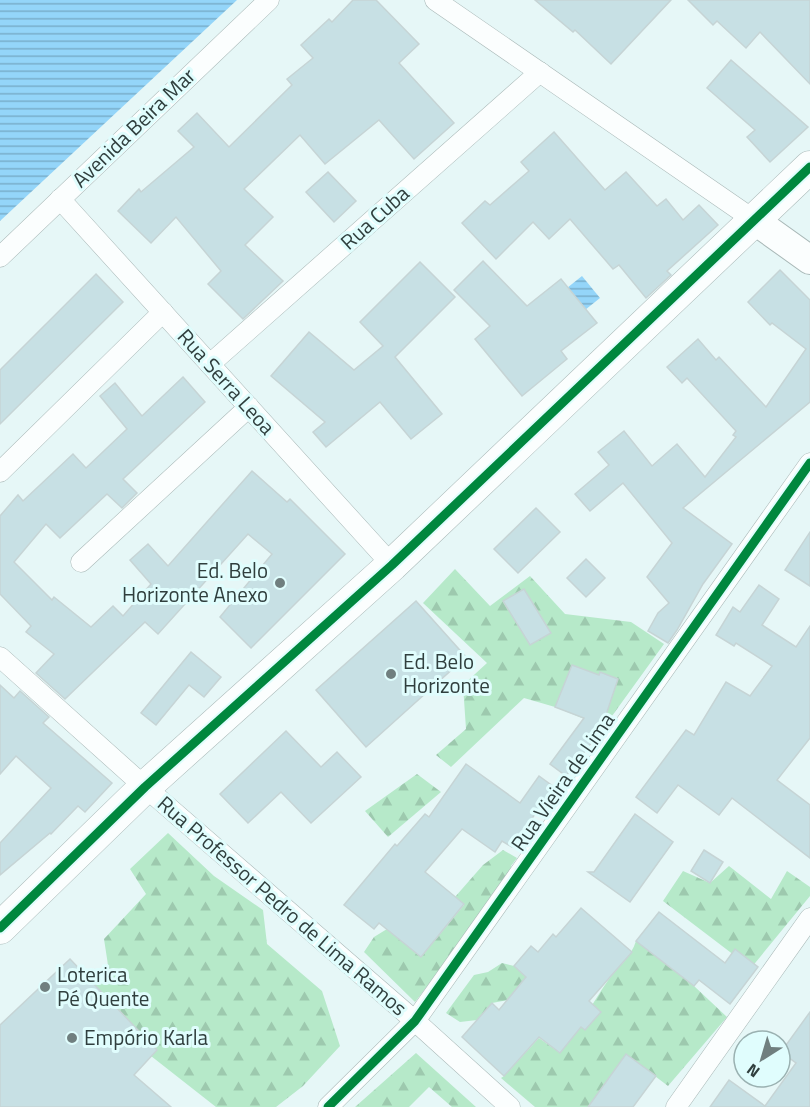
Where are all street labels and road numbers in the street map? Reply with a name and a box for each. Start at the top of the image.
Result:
street label: Avenida Beira Mar [64,60,202,195]
street label: Rua Cuba [333,177,416,257]
street label: Rua Serra Leoa [170,321,283,442]
street label: Rua Vieira de Lima [502,705,622,857]
street label: Rua Professor Pedro de Lima Ramos [151,788,415,1023]

